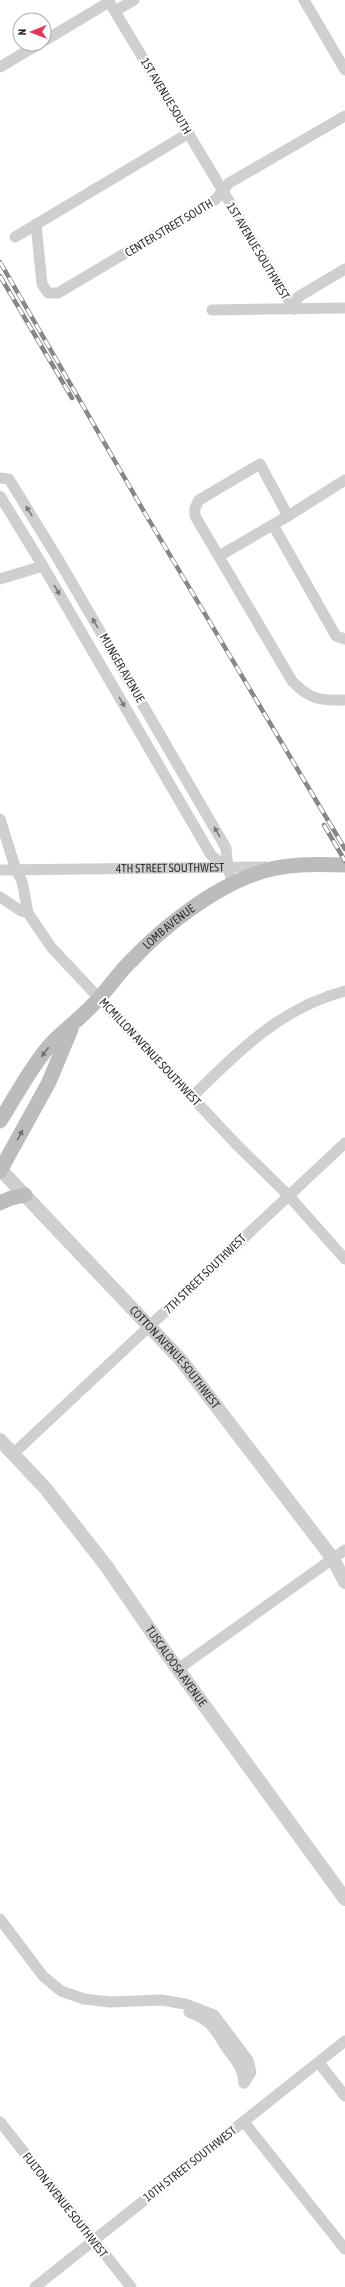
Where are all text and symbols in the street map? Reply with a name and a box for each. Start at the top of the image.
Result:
north arrow [12,12,52,52]
text: N [16,29,28,36]
street label: 1ST AVENUE SOUTH [138,55,194,137]
street label: CENTER STREET SOUTH [122,196,216,260]
street label: 1ST AVENUE SOUTHWEST [224,200,293,303]
one-way arrow [25,506,33,516]
one-way arrow [53,584,60,595]
one-way arrow [92,617,99,629]
street label: MUNGER AVENUE [97,631,147,705]
one-way arrow [118,697,126,707]
one-way arrow [213,826,220,838]
street label: 4TH STREET SOUTHWEST [116,860,225,876]
street label: LOMB AVENUE [140,901,197,952]
street label: MCMILLON AVENUE SOUTHWEST [96,995,204,1109]
one-way arrow [41,1047,49,1058]
one-way arrow [16,1130,23,1141]
street label: 7TH STREET SOUTHWEST [161,1231,249,1317]
street label: COTTON AVENUE SOUTHWEST [127,1303,223,1412]
street label: TUSCALOOSA AVENUE [143,1623,210,1709]
street label: 10TH STREET SOUTHWEST [141,2123,240,2205]
street label: FULTON AVENUE SOUTHWEST [20,2150,111,2261]

